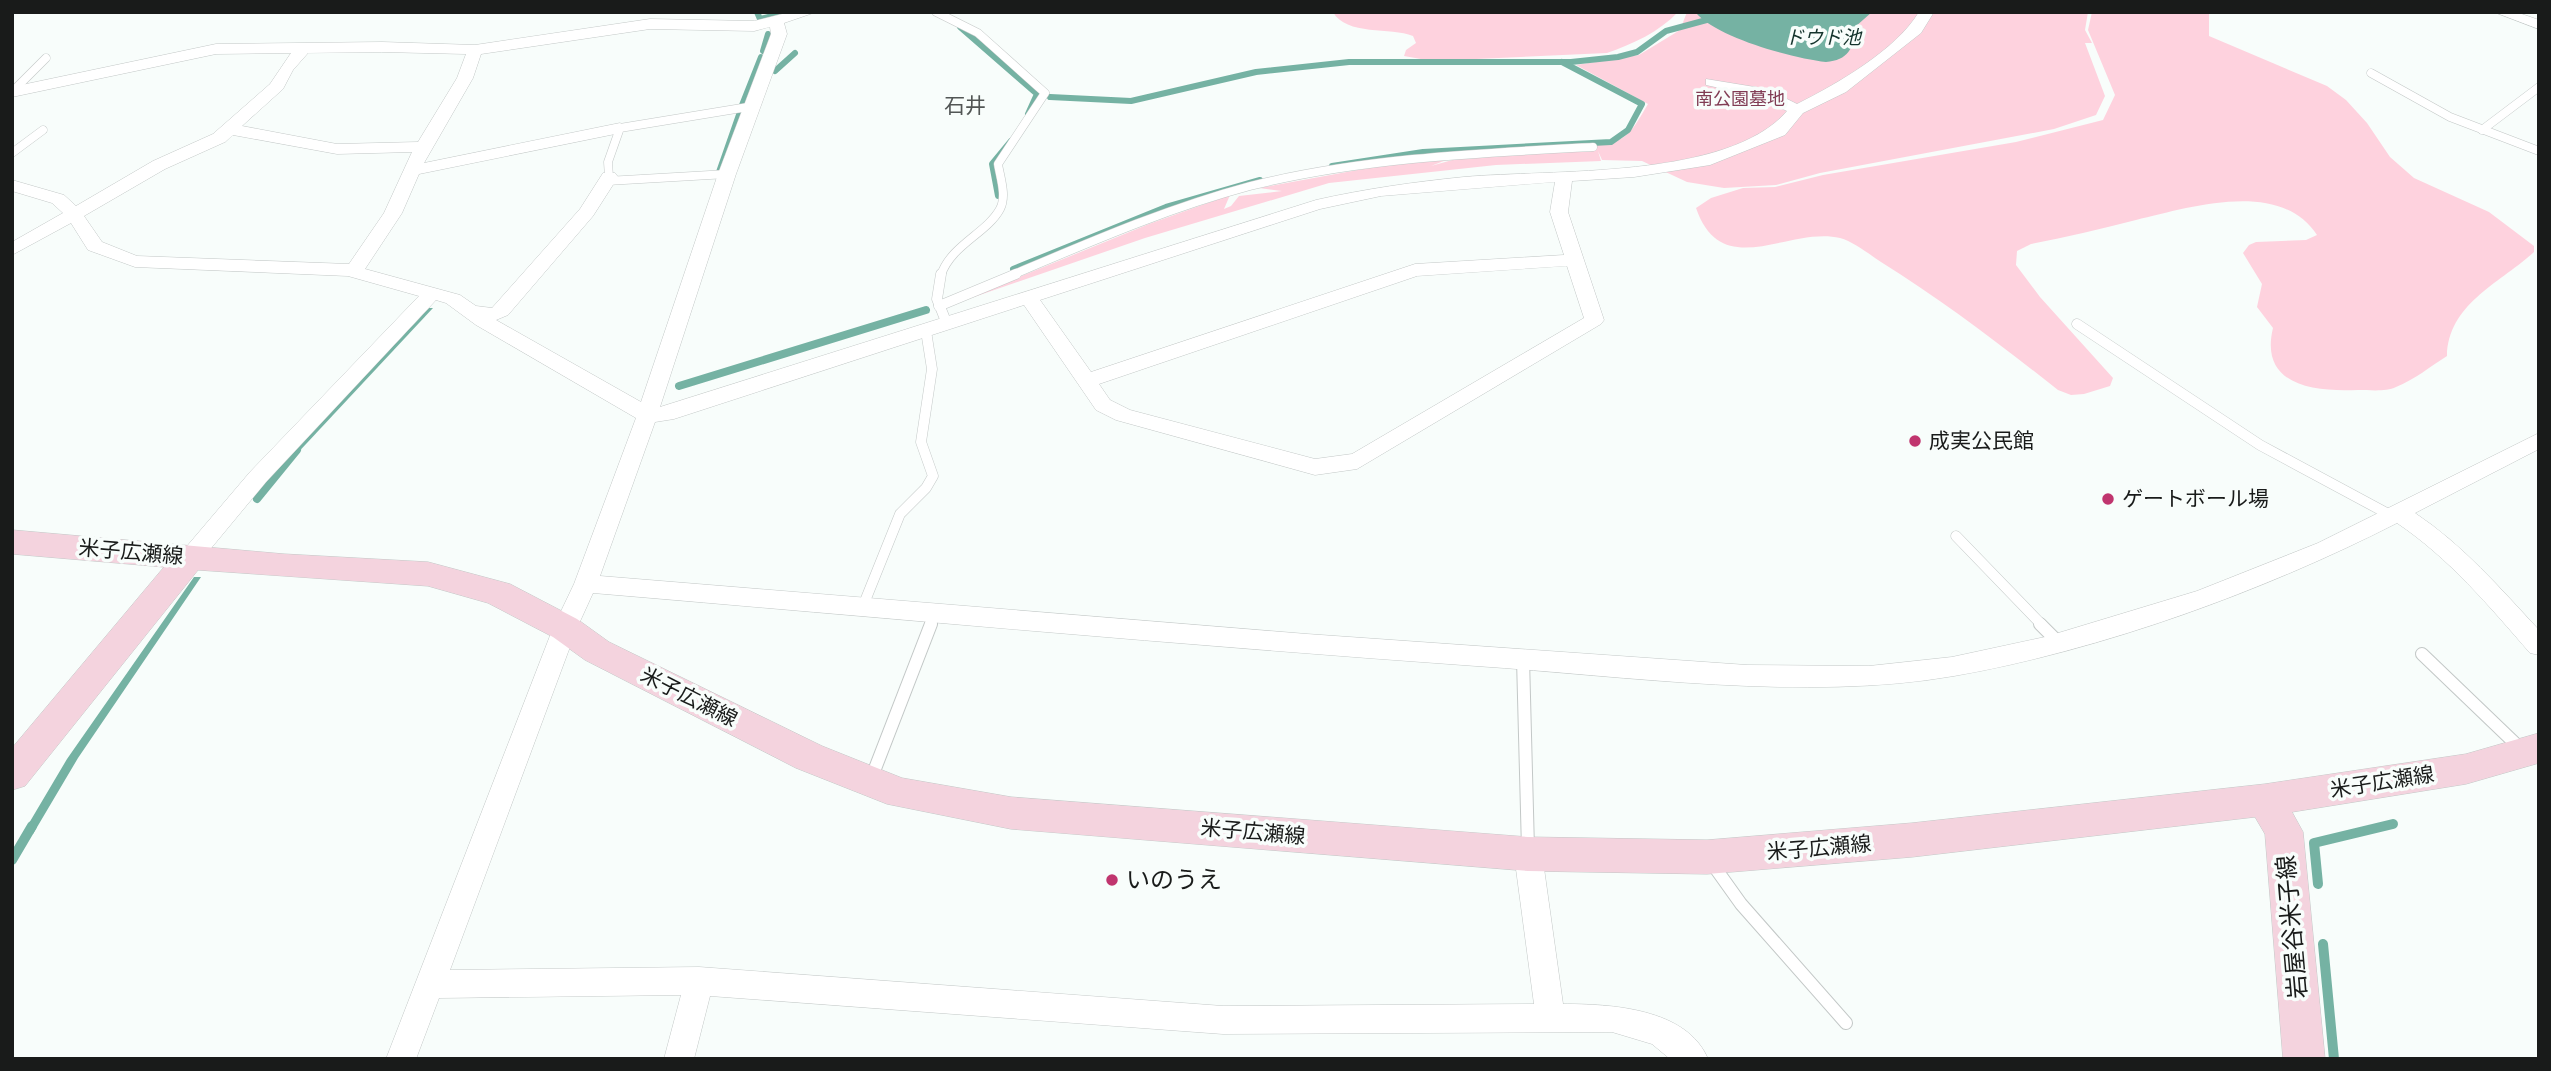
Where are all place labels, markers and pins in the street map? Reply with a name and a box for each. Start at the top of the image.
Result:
place label: 成実公民館 [1929,428,2034,453]
marker: 成実公民館 [1907,433,1923,449]
place label: ゲートボール場 [2122,486,2269,511]
marker: ゲートボール場 [2100,491,2116,507]
place label: いのうえ [1126,865,1222,894]
marker: いのうえ [1104,872,1120,888]

